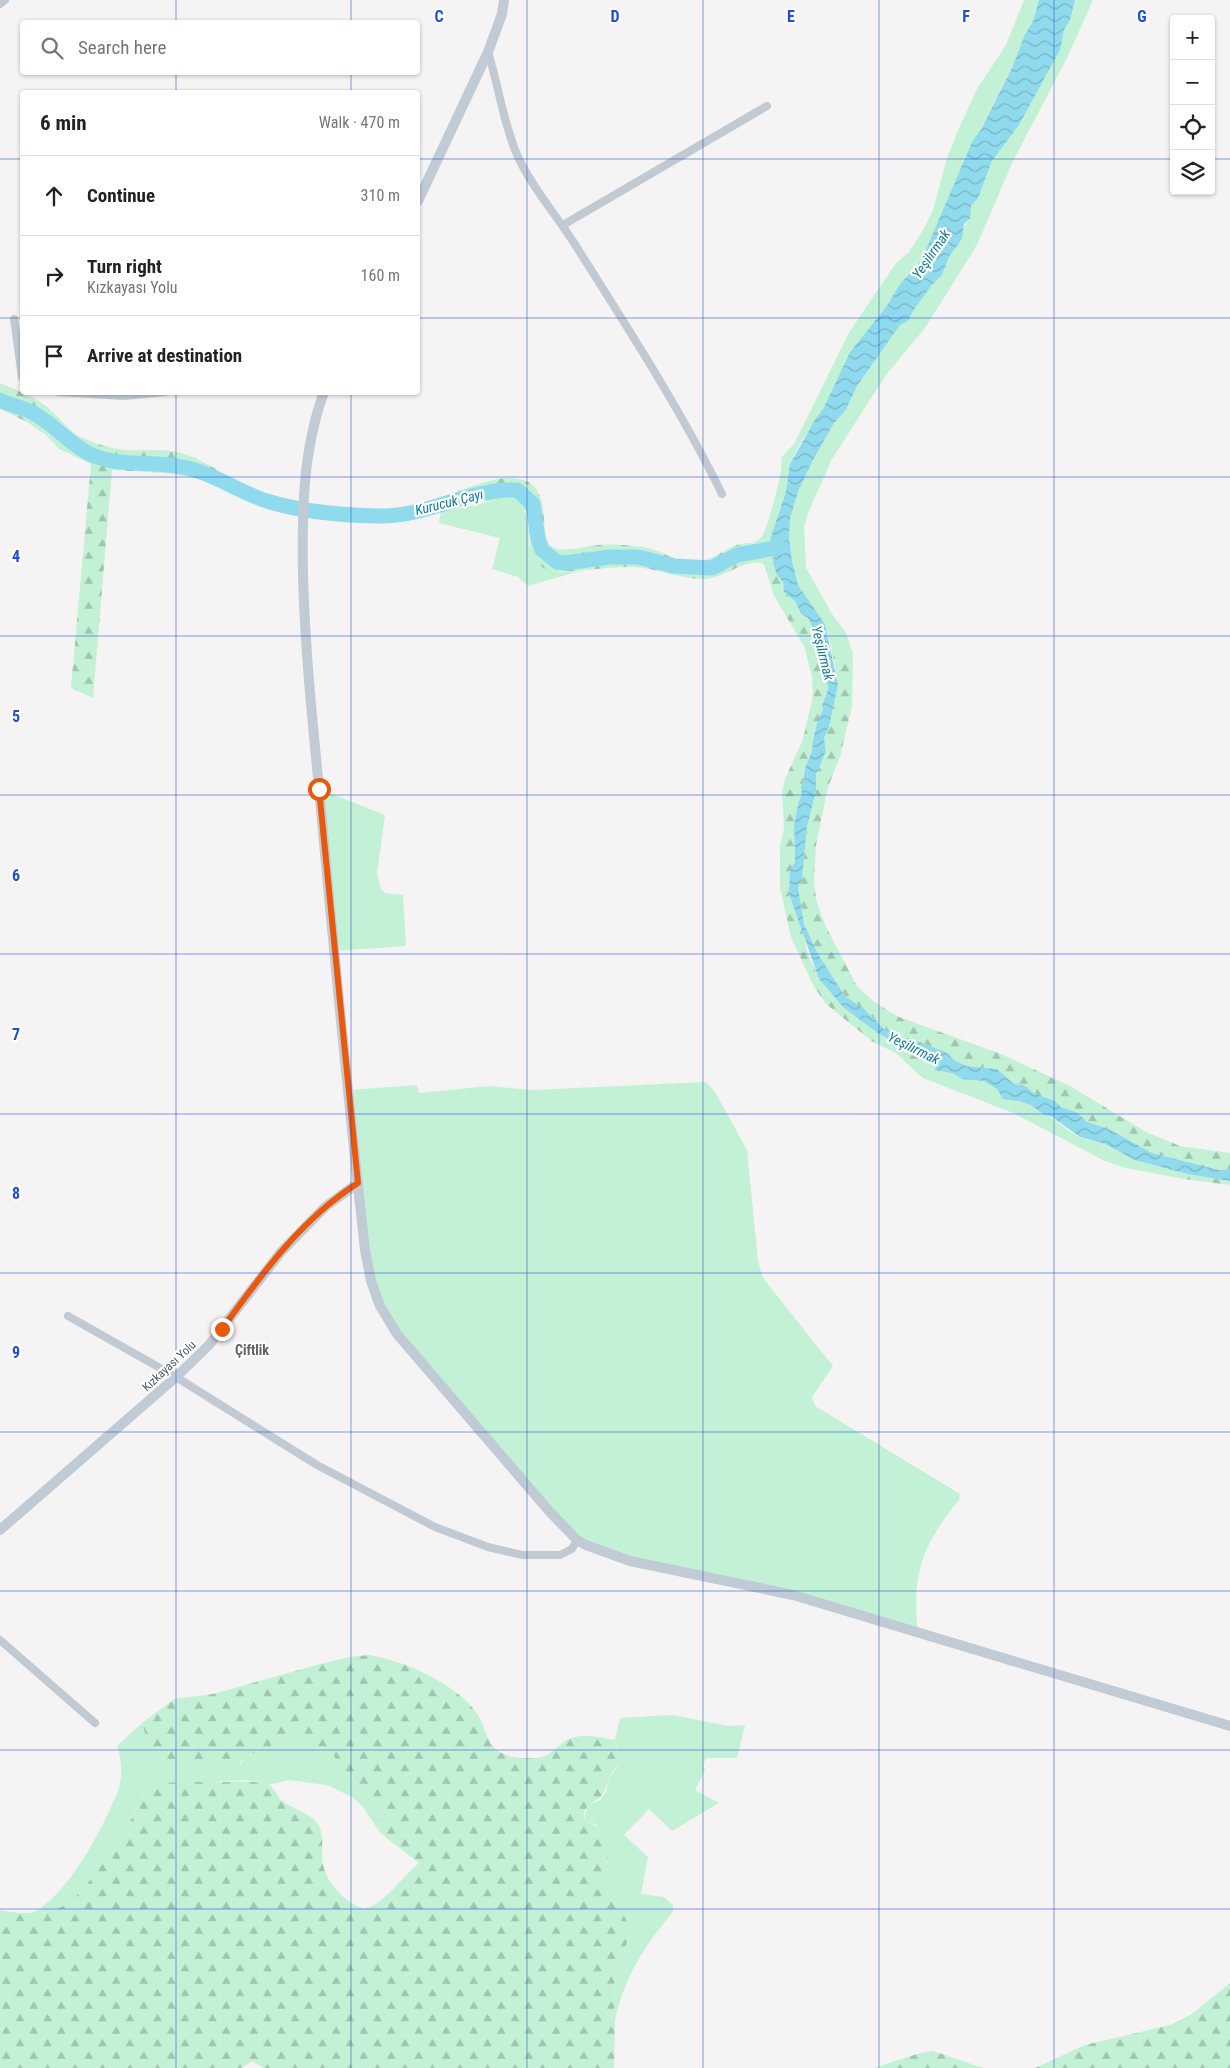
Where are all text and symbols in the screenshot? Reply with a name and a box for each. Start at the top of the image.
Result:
text: C [434,7,444,26]
text: D [610,7,620,26]
text: E [787,7,795,26]
text: F [962,7,970,26]
text: G [1137,7,1147,26]
map controls [1170,15,1215,195]
button: + [1170,15,1215,60]
search box [20,20,420,75]
icon: search [38,34,66,62]
text: Search here [78,36,166,59]
button: − [1170,60,1215,105]
button: locate [1170,105,1215,150]
text: 6 min [40,111,87,135]
text: Walk · 470 m [319,113,400,132]
button: layers [1170,150,1215,195]
icon: ahead [40,182,68,210]
text: Continue [87,184,155,207]
text: 310 m [361,186,400,205]
water label: Yeşilırmak [909,226,954,282]
text: Turn right [87,255,162,278]
icon: right [40,262,68,290]
text: 160 m [361,266,400,285]
text: Kızkayası Yolu [87,278,178,297]
icon: arrive [40,342,68,370]
text: Arrive at destination [87,344,242,367]
water label: Kurucuk Çayı [413,486,485,518]
text: 4 [12,547,20,566]
water label: Yeşilırmak [809,624,838,683]
text: 5 [12,707,20,726]
route start [308,778,331,801]
text: 6 [12,866,20,885]
text: 7 [12,1025,20,1044]
water label: Yeşilırmak [885,1029,943,1068]
text: 8 [12,1184,20,1203]
route end [211,1318,234,1341]
street label: Kızkayası Yolu [139,1338,199,1394]
district label: Çiftlik [235,1342,269,1358]
text: 9 [12,1343,20,1362]

